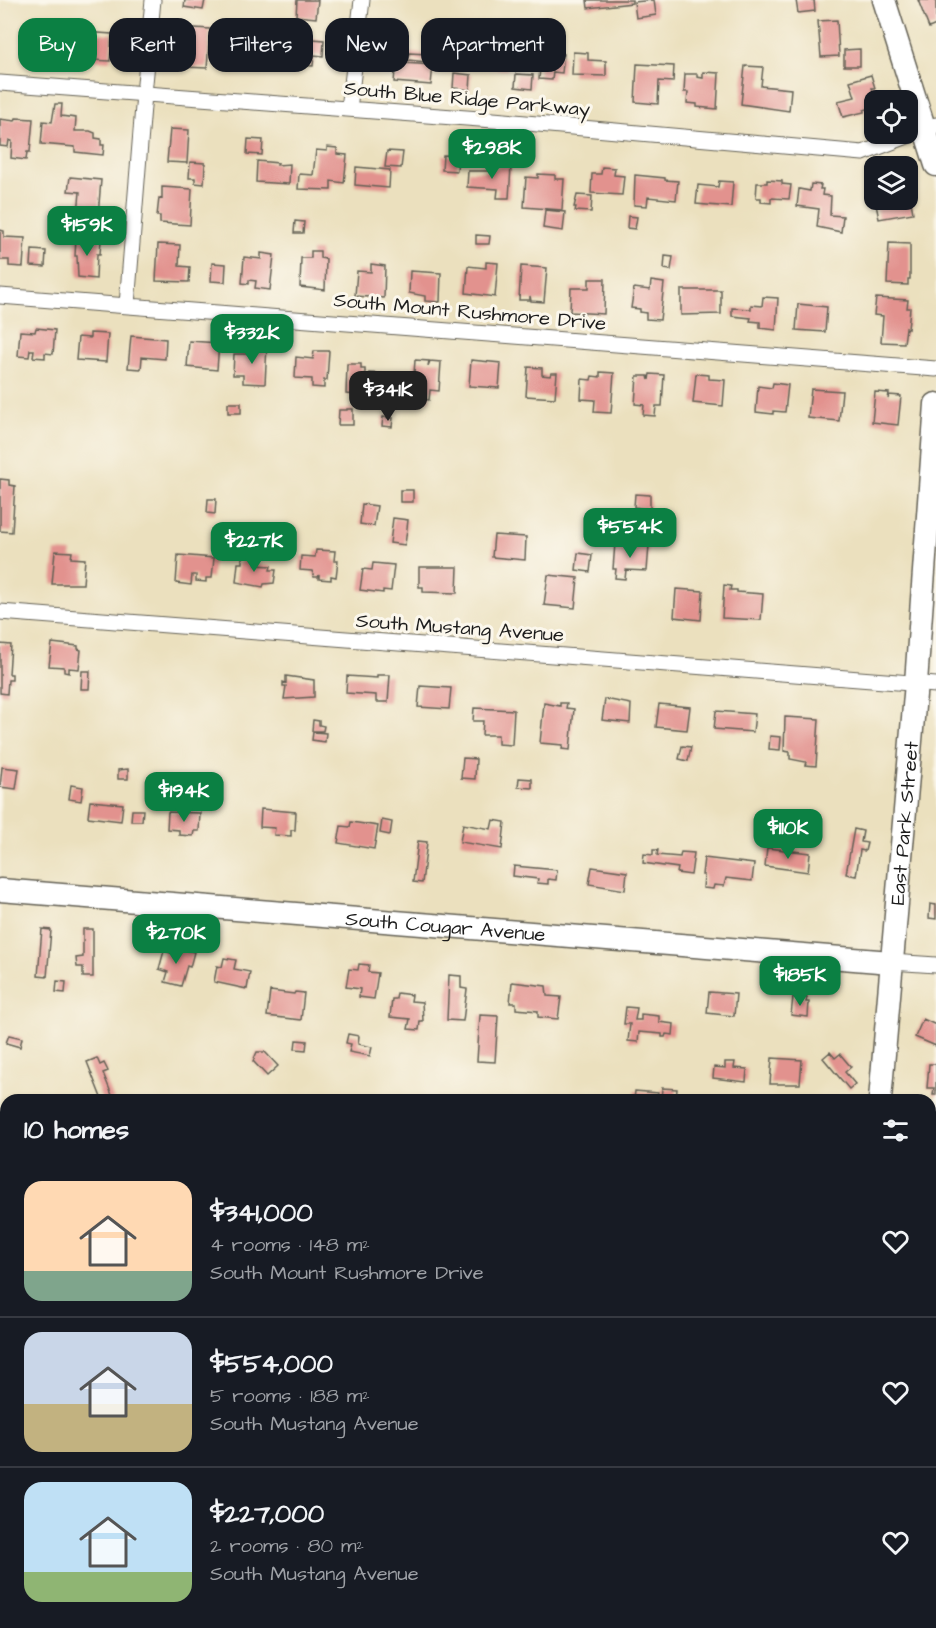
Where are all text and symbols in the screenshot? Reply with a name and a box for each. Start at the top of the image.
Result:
chip: Buy [18,18,97,72]
chip: Rent [109,18,196,72]
chip: Filters [208,18,313,72]
chip: New [325,18,409,72]
chip: Apartment [421,18,566,72]
street label: South Blue Ridge Parkway [343,74,591,125]
map controls [864,90,918,210]
button: locate [864,90,918,144]
pin: $298K [450,129,534,180]
text: $298K [462,134,522,162]
button: layers [864,156,918,210]
pin: $159K [45,206,129,257]
text: $159K [61,211,113,239]
street label: South Mount Rushmore Drive [332,286,608,338]
pin: $332K [210,314,294,365]
text: $332K [224,319,280,347]
pin: $341K [346,371,430,422]
text: $341K [363,376,413,404]
pin: $554K [588,508,672,559]
text: $554K [597,513,663,541]
pin: $227K [212,522,296,573]
text: $227K [225,527,283,555]
street label: South Mustang Avenue [355,607,565,650]
street label: East Park Street [884,740,926,906]
pin: $194K [142,772,226,823]
text: $194K [159,777,209,805]
pin: $110K [746,809,830,860]
text: $110K [768,814,808,842]
street label: South Cougar Avenue [344,905,547,949]
pin: $270K [134,914,218,965]
text: $270K [146,919,206,947]
pin: $185K [758,956,842,1007]
text: $185K [774,961,826,989]
text: 10 homes [24,1112,129,1148]
icon: filters [879,1114,912,1147]
text: $341,000 [210,1195,313,1231]
icon: home [72,1205,144,1277]
icon: heart [879,1225,912,1258]
text: 4 rooms · 148 m² [210,1231,370,1259]
text: South Mount Rushmore Drive [210,1259,484,1287]
text: $554,000 [210,1346,333,1382]
icon: home [72,1356,144,1428]
icon: heart [879,1376,912,1409]
text: 5 rooms · 188 m² [210,1382,370,1410]
text: South Mustang Avenue [210,1410,419,1438]
text: $227,000 [210,1496,324,1532]
icon: home [72,1506,144,1578]
icon: heart [879,1526,912,1559]
text: 2 rooms · 80 m² [210,1532,364,1560]
text: South Mustang Avenue [210,1560,419,1588]

